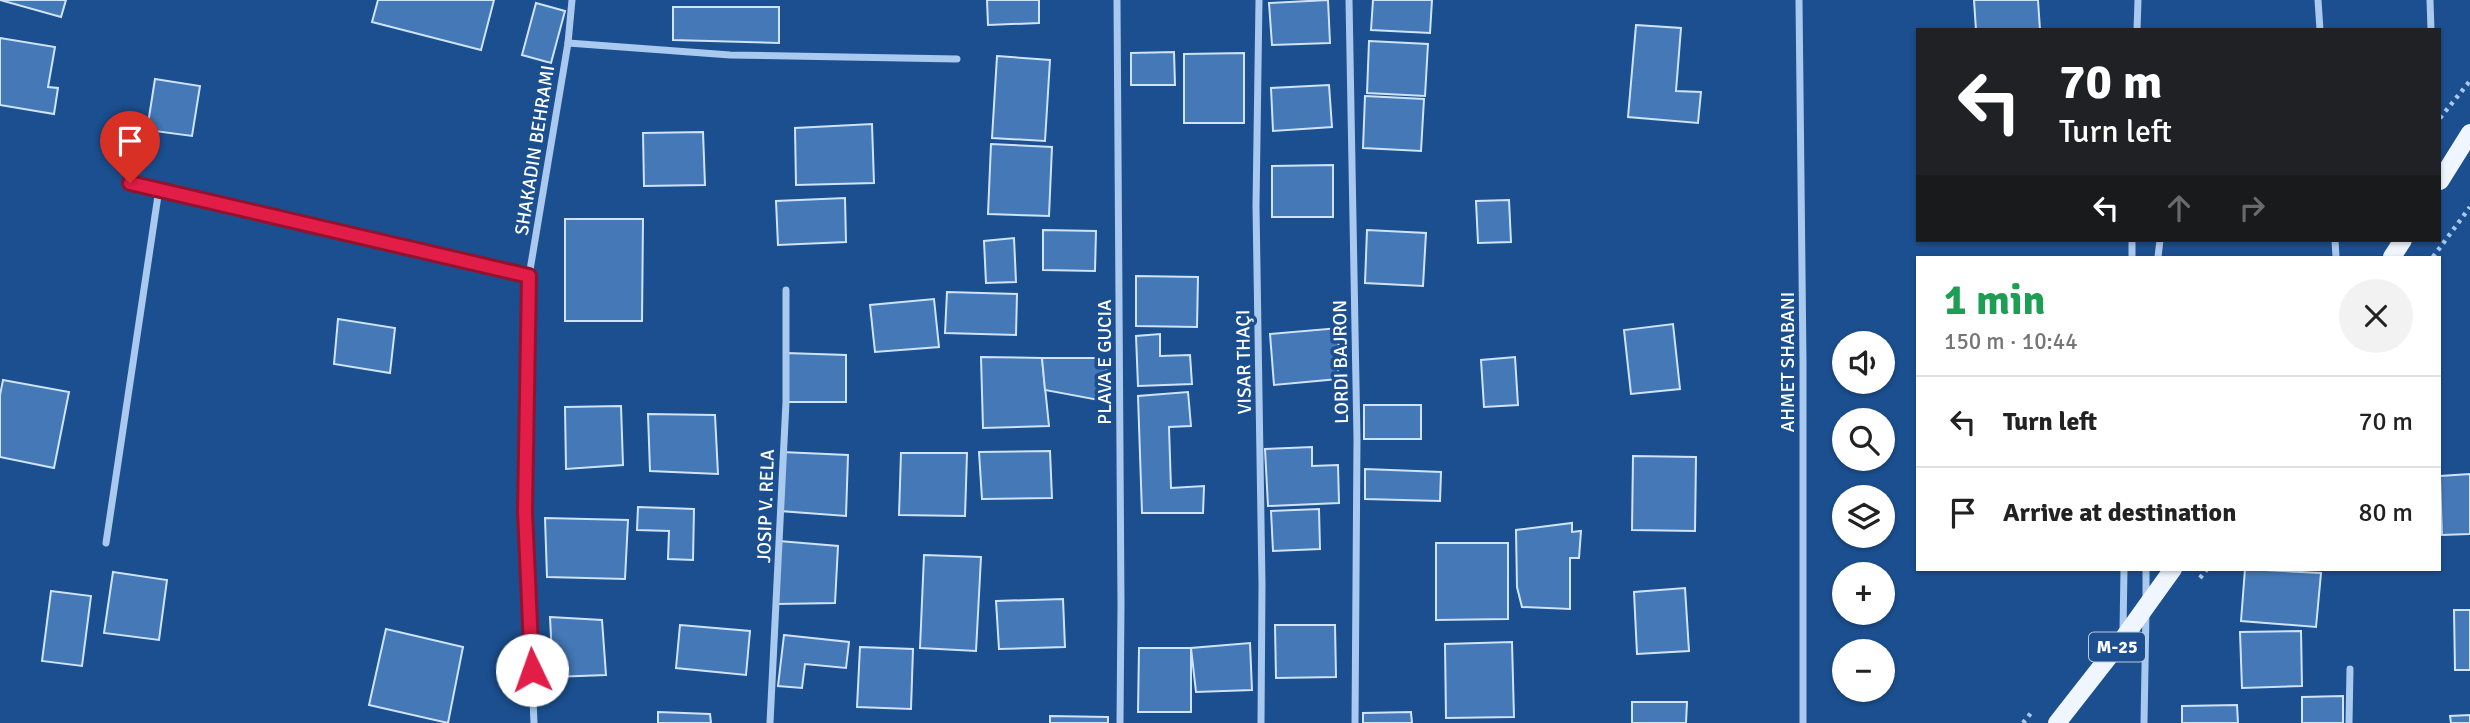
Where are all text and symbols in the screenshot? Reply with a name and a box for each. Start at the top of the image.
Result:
text: 70 m [2059,52,2162,112]
icon: left [1944,56,2035,147]
street label: SHAKADIN BEHRAMI [510,63,560,237]
pin [100,111,160,183]
text: Turn left [2059,112,2172,151]
icon: arrive [111,122,149,160]
icon: left [2087,189,2125,227]
icon: ahead [2160,189,2198,227]
icon: right [2233,189,2271,227]
text: 1 min [1944,275,2045,326]
button: close [2339,279,2413,353]
street label: AHMET SHABANI [1776,292,1800,432]
street label: PLAVA E GUCIA [1093,299,1117,425]
street label: LORDI BAJRON [1328,300,1354,424]
street label: VISAR THAÇI [1231,309,1257,415]
text: 150 m · 10:44 [1944,327,2078,356]
map controls [1832,331,1895,702]
button: sound [1832,331,1895,394]
icon: left [1944,403,1982,441]
text: Turn left [2003,406,2097,438]
text: 70 m [2358,406,2413,438]
button: search [1832,408,1895,471]
street label: JOSIP V. RELA [752,448,780,563]
button: layers [1832,485,1895,548]
icon: arrive [1944,494,1982,532]
text: Arrive at destination [2003,497,2236,529]
text: 80 m [2358,497,2413,529]
button: + [1832,562,1895,625]
road number: M-25 [2089,632,2145,662]
position arrow [495,633,569,707]
button: − [1832,639,1895,702]

